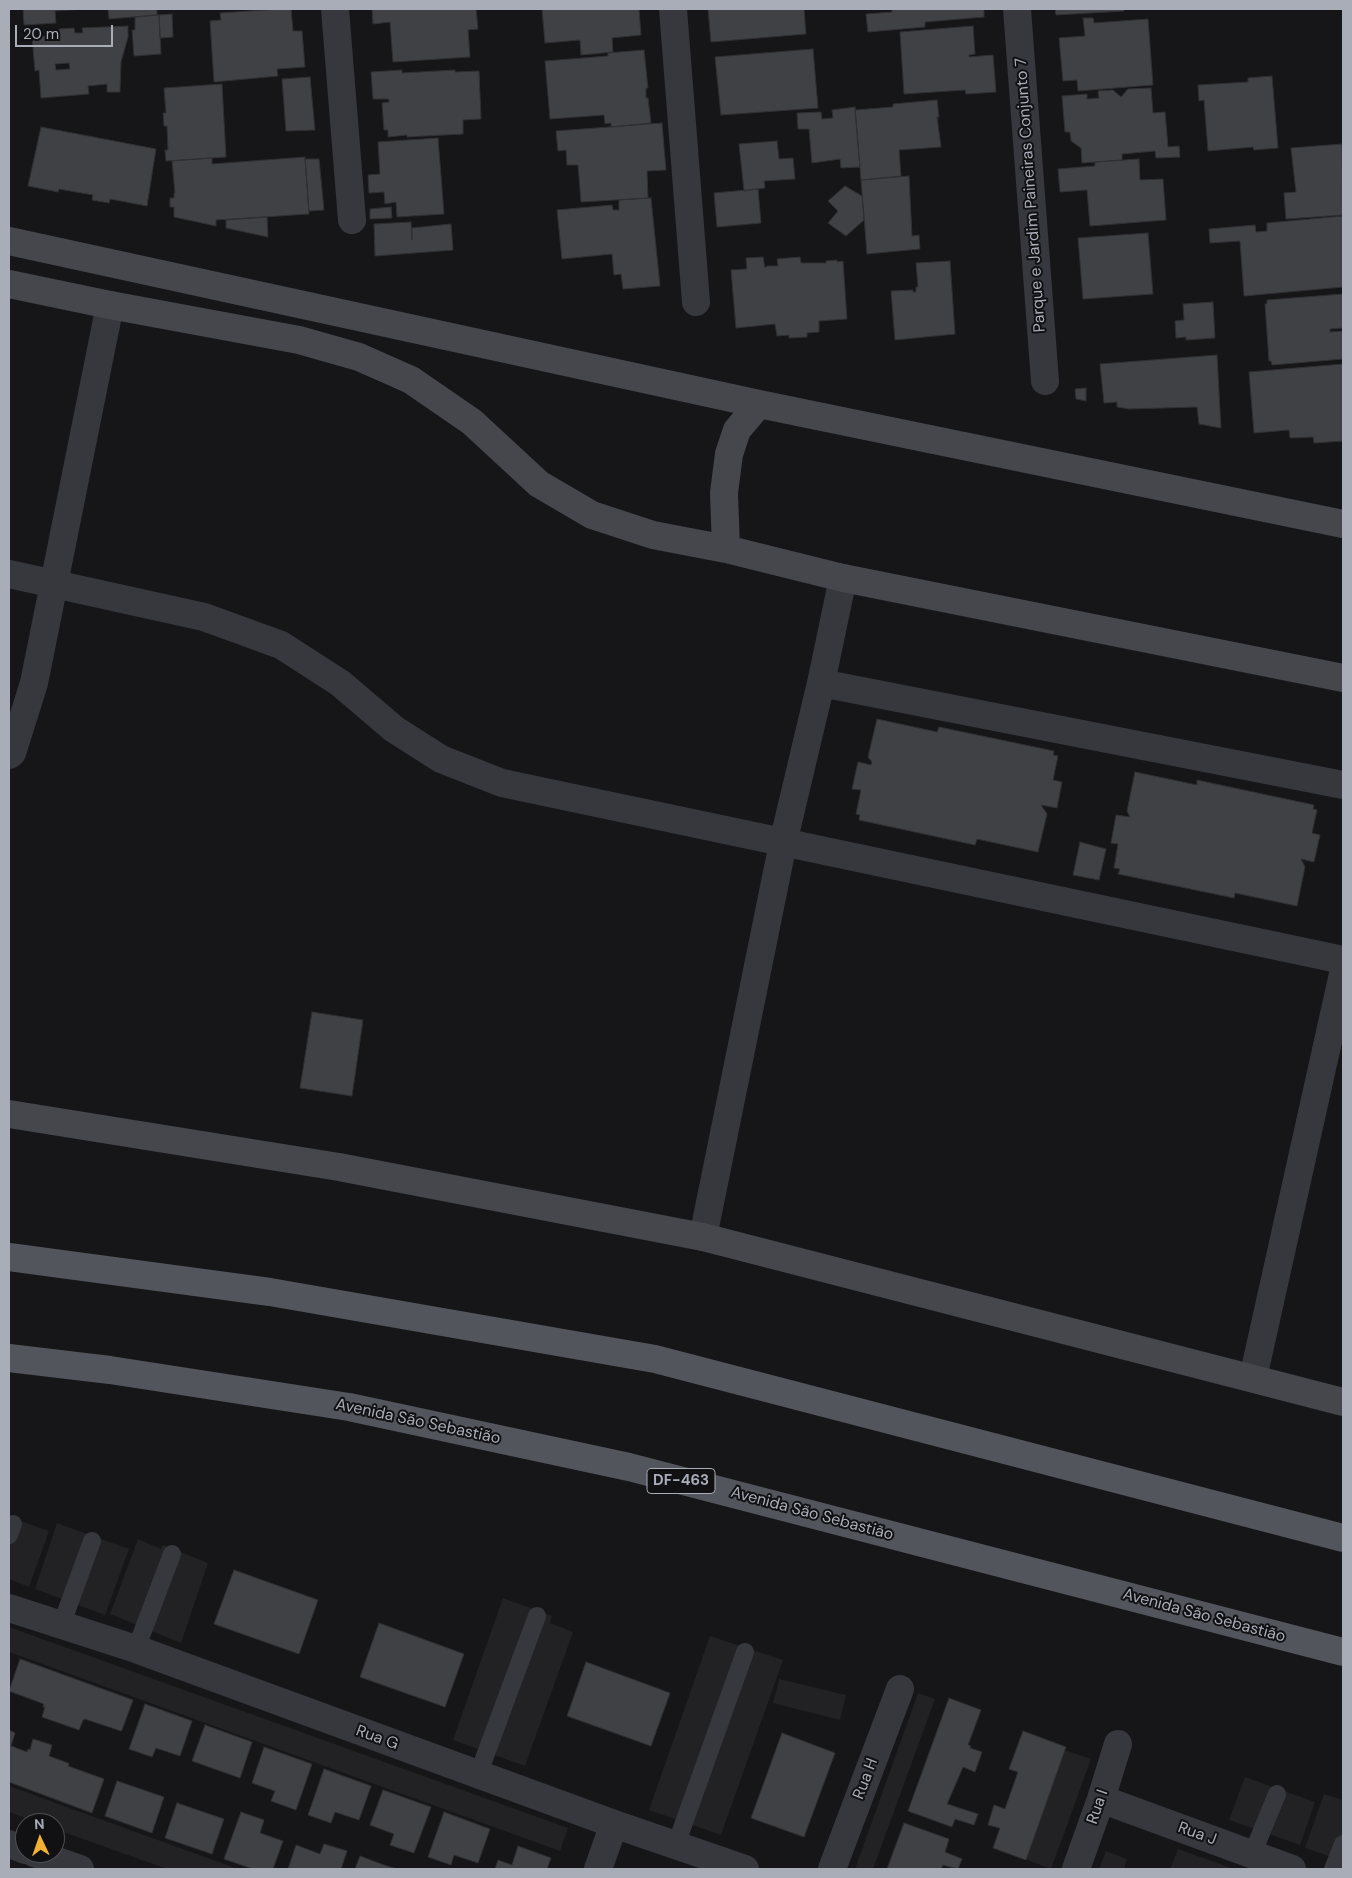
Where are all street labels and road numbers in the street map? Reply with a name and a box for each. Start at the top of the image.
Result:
street label: Parque e Jardim Paineiras Conjunto 7 [1012,57,1050,333]
street label: Avenida São Sebastião [334,1395,502,1449]
road number: DF-463 [647,1468,715,1494]
street label: Avenida São Sebastião [729,1483,895,1545]
street label: Avenida São Sebastião [1121,1585,1287,1647]
street label: Rua G [353,1721,401,1755]
street label: Rua H [849,1756,883,1802]
street label: Rua I [1083,1787,1113,1827]
street label: Rua J [1175,1818,1219,1850]

